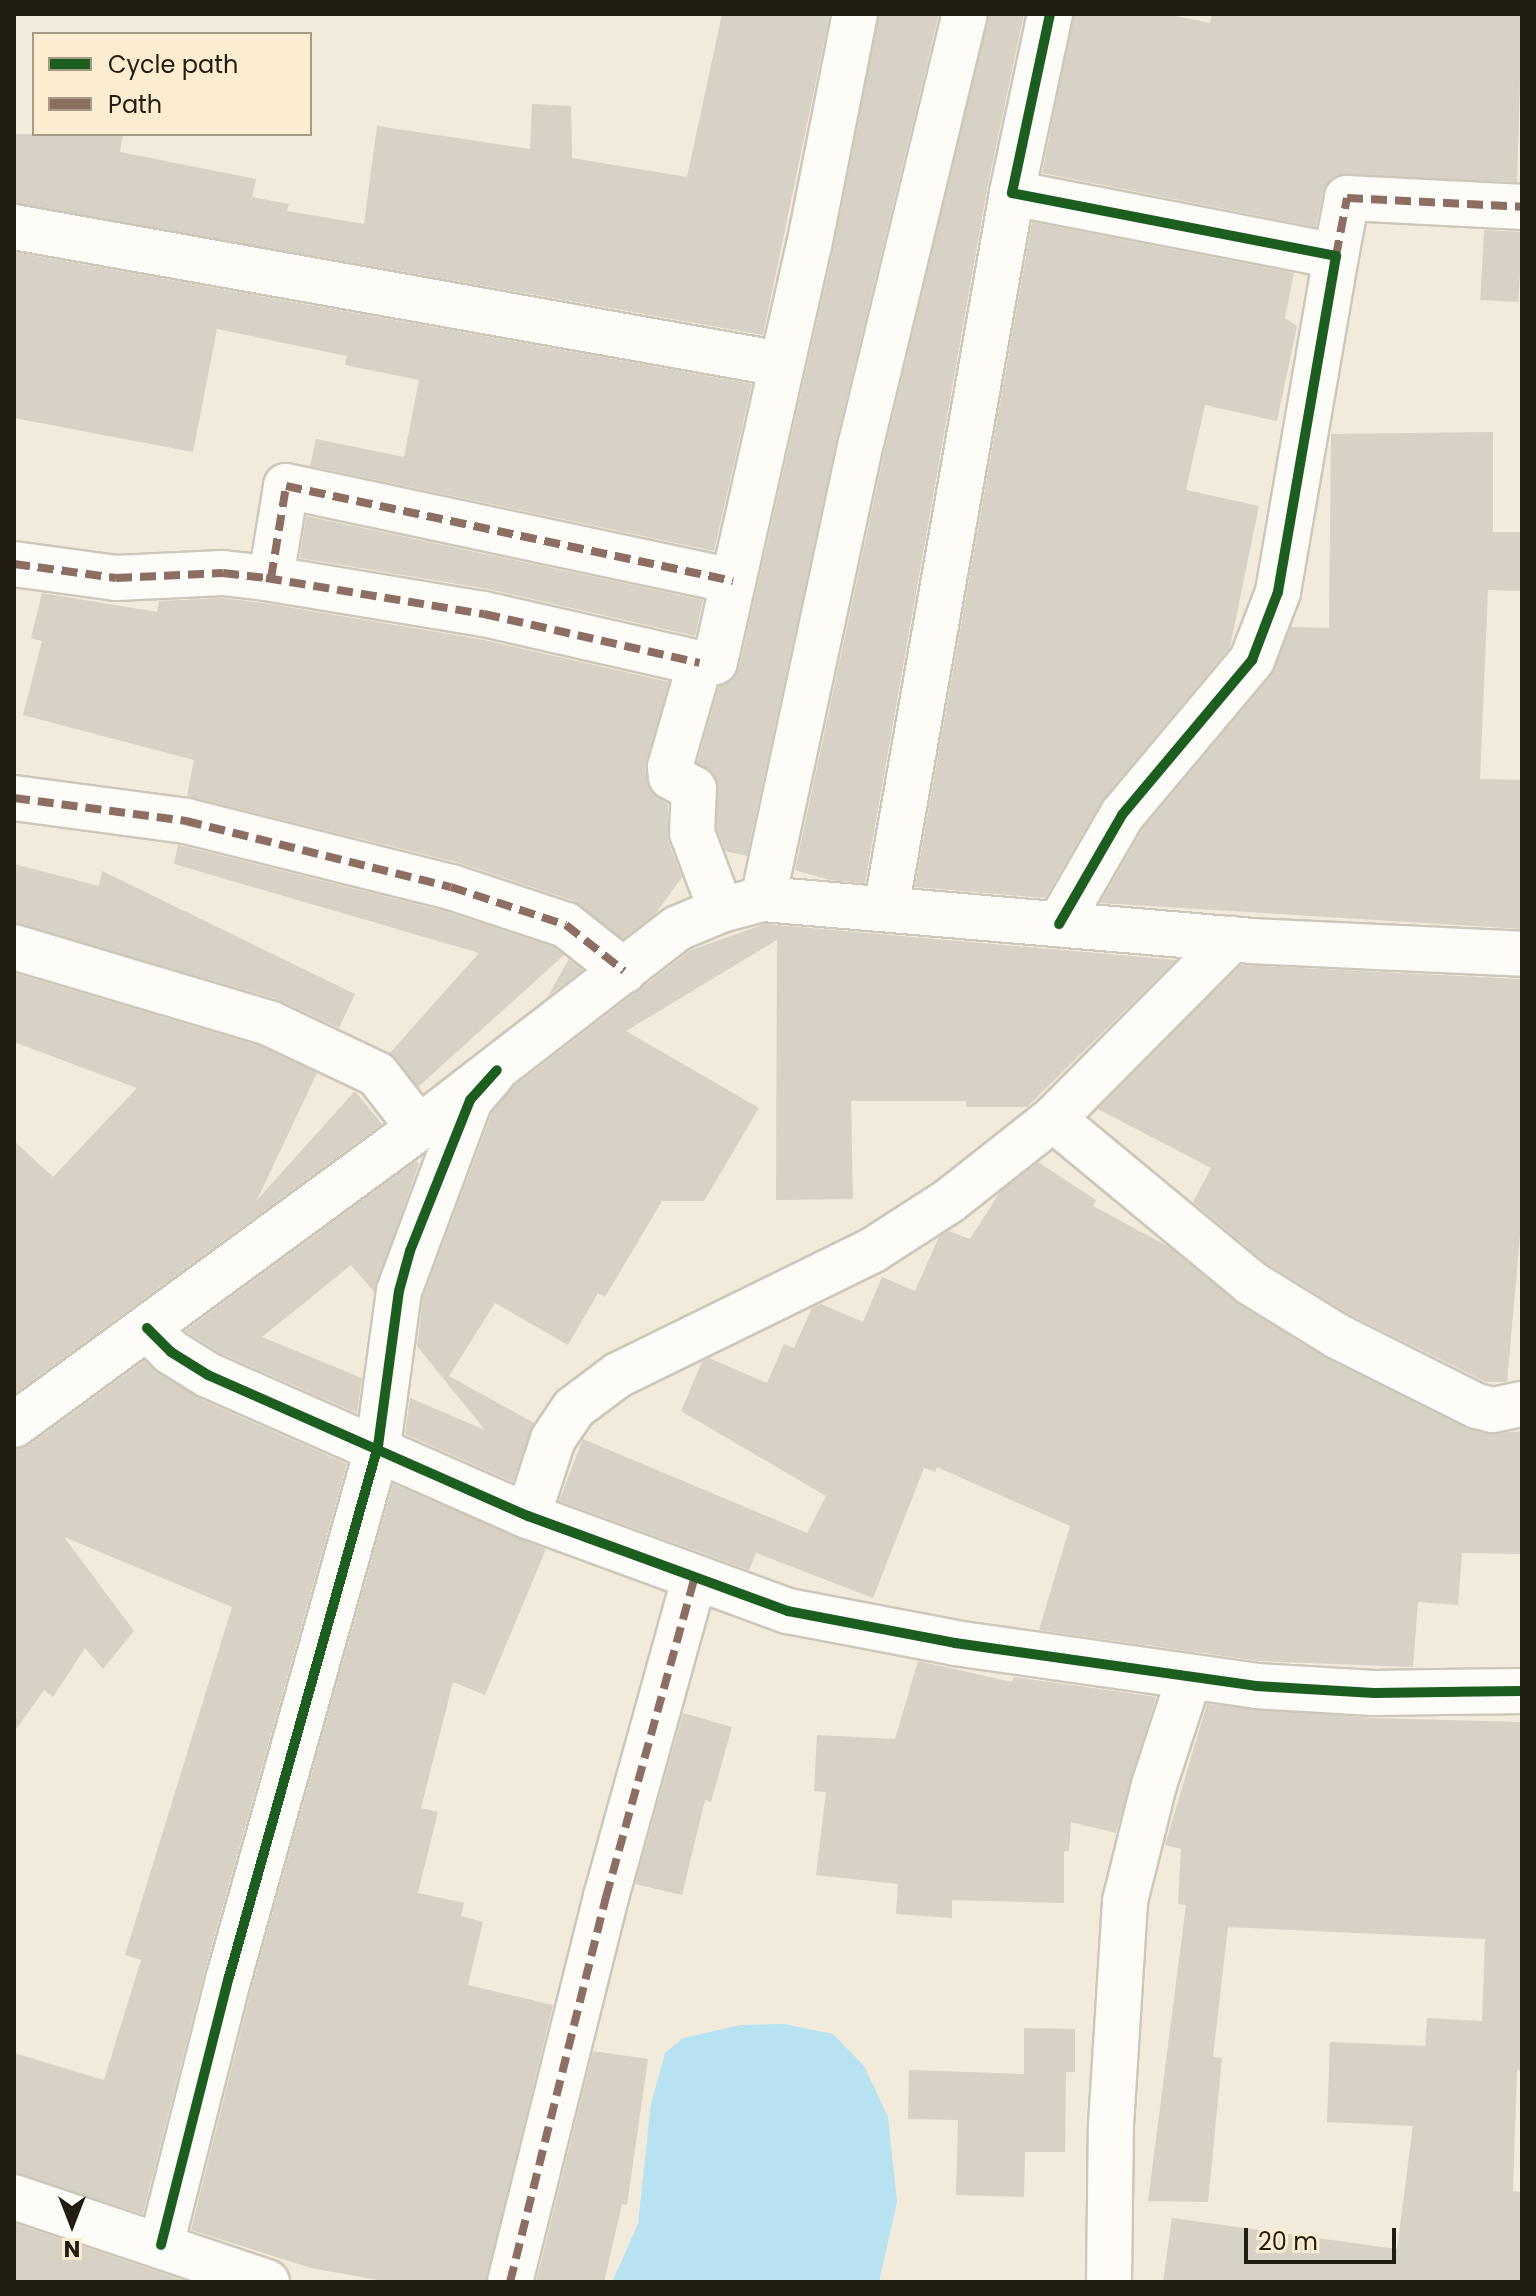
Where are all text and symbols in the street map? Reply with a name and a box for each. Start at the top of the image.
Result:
legend [32,32,312,136]
text: Cycle path [108,48,238,81]
text: Path [108,88,162,121]
north arrow [32,2184,112,2264]
scale bar [1248,2212,1400,2262]
text: 20 m [1258,2225,1318,2258]
text: N [64,2233,80,2264]

